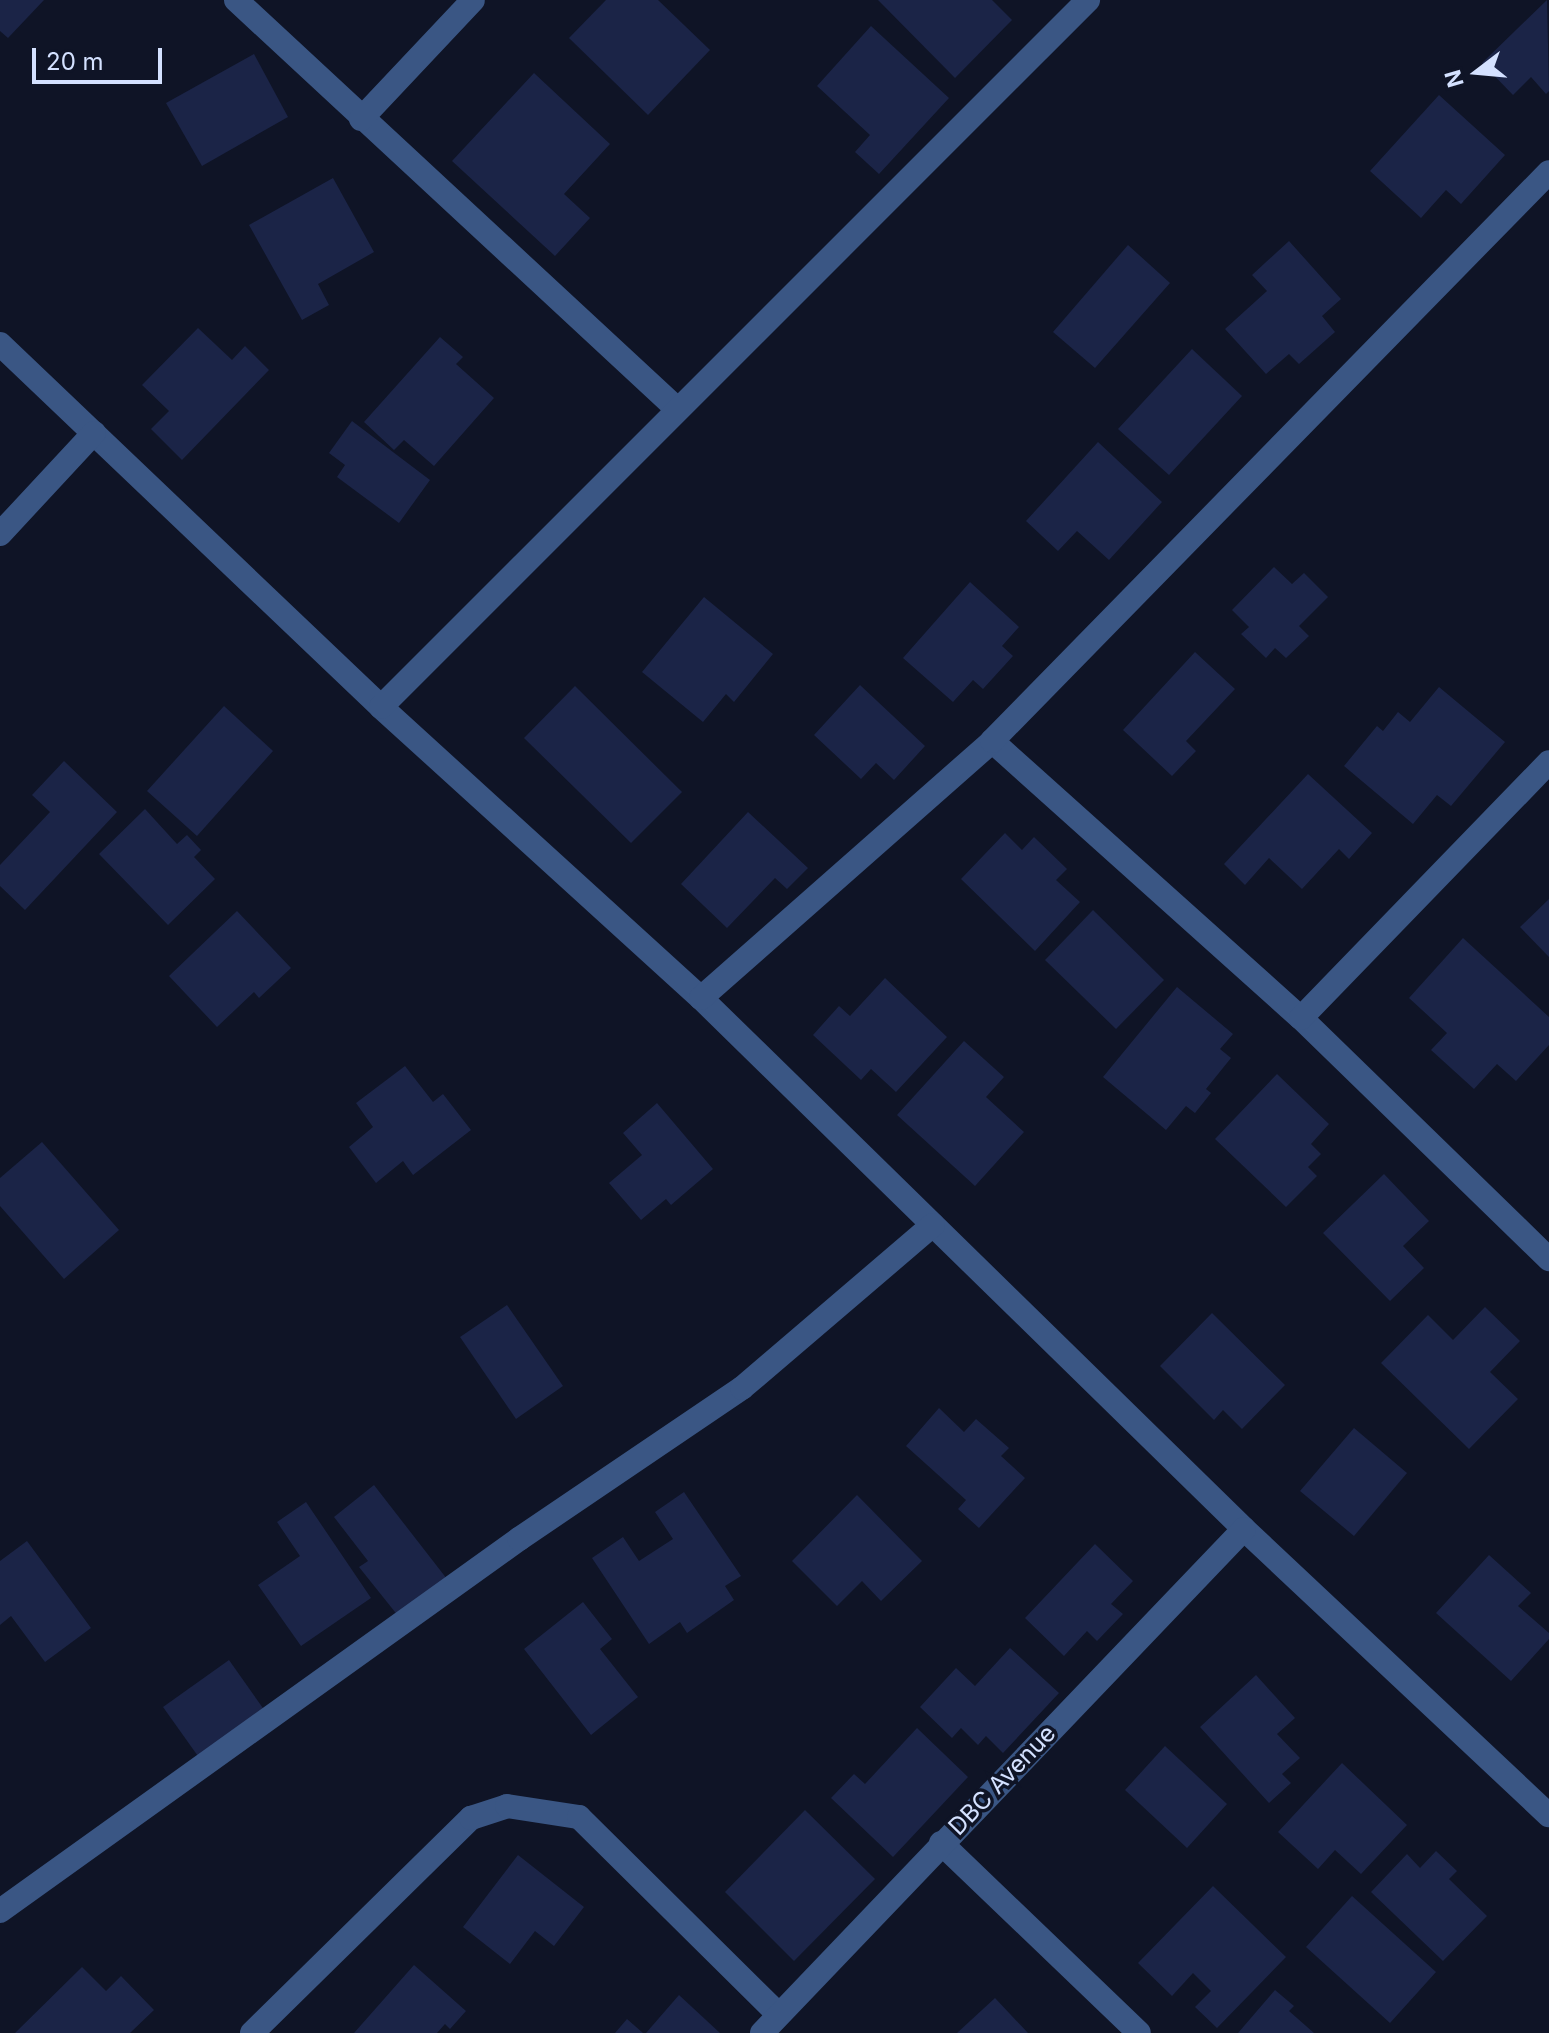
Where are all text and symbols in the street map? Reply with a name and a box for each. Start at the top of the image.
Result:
scale bar [36,32,166,82]
north arrow [1437,32,1517,112]
text: 20 m [46,47,104,76]
text: N [1439,67,1469,90]
street label: DBC Avenue [942,1719,1062,1841]

